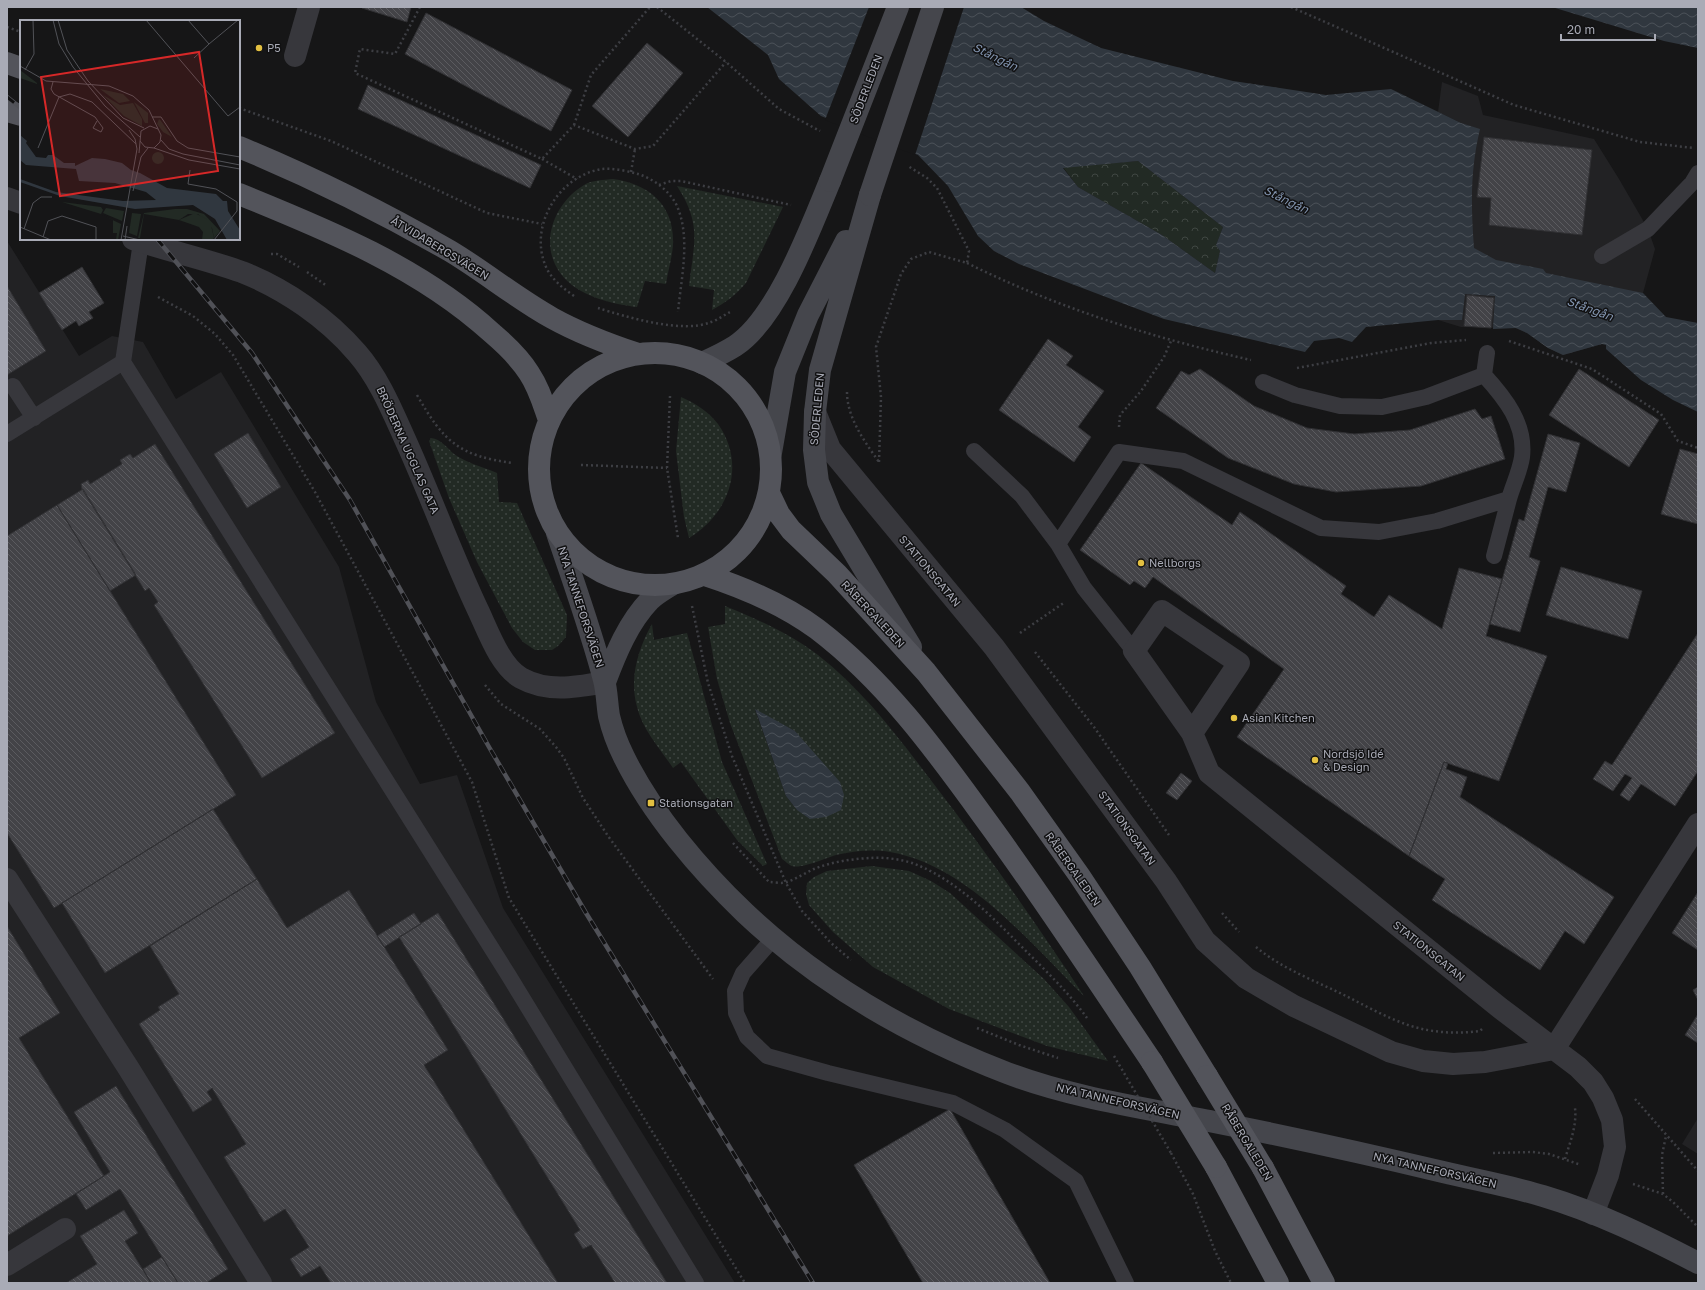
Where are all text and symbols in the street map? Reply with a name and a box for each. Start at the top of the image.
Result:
scale bar [1561,16,1655,42]
inset map [20,20,240,240]
text: 20 m [1567,22,1595,37]
water label: Stångån [970,39,1021,74]
place label: P5 [267,41,281,54]
marker: P5 [254,43,264,53]
street label: SÖDERLEDEN [846,52,885,125]
water label: Stångån [1261,182,1312,217]
street label: ÅTVIDABERGSVÄGEN [389,213,492,282]
water label: Stångån [1565,293,1616,324]
street label: SÖDERLEDEN [807,372,826,446]
street label: BRÖDERNA UGGLAS GATA [374,384,443,516]
street label: STATIONSGATAN [897,532,964,609]
street label: NYA TANNEFORSVÄGEN [556,545,607,669]
place label: Nellborgs [1149,556,1201,569]
marker: Nellborgs [1136,558,1146,568]
street label: RÅBERGALEDEN [839,577,908,650]
place label: Asian Kitchen [1242,711,1315,724]
marker: Asian Kitchen [1229,713,1239,723]
place label: Nordsjö Idé & Design [1323,747,1384,773]
marker: Nordsjö Idé & Design [1310,755,1320,765]
street label: STATIONSGATAN [1096,788,1159,867]
place label: Stationsgatan [659,796,733,809]
marker: Stationsgatan [646,798,656,808]
street label: RÅBERGALEDEN [1043,829,1104,908]
street label: STATIONSGATAN [1391,918,1468,984]
street label: NYA TANNEFORSVÄGEN [1055,1080,1181,1121]
street label: RÅBERGALEDEN [1219,1101,1275,1182]
street label: NYA TANNEFORSVÄGEN [1372,1149,1498,1190]

